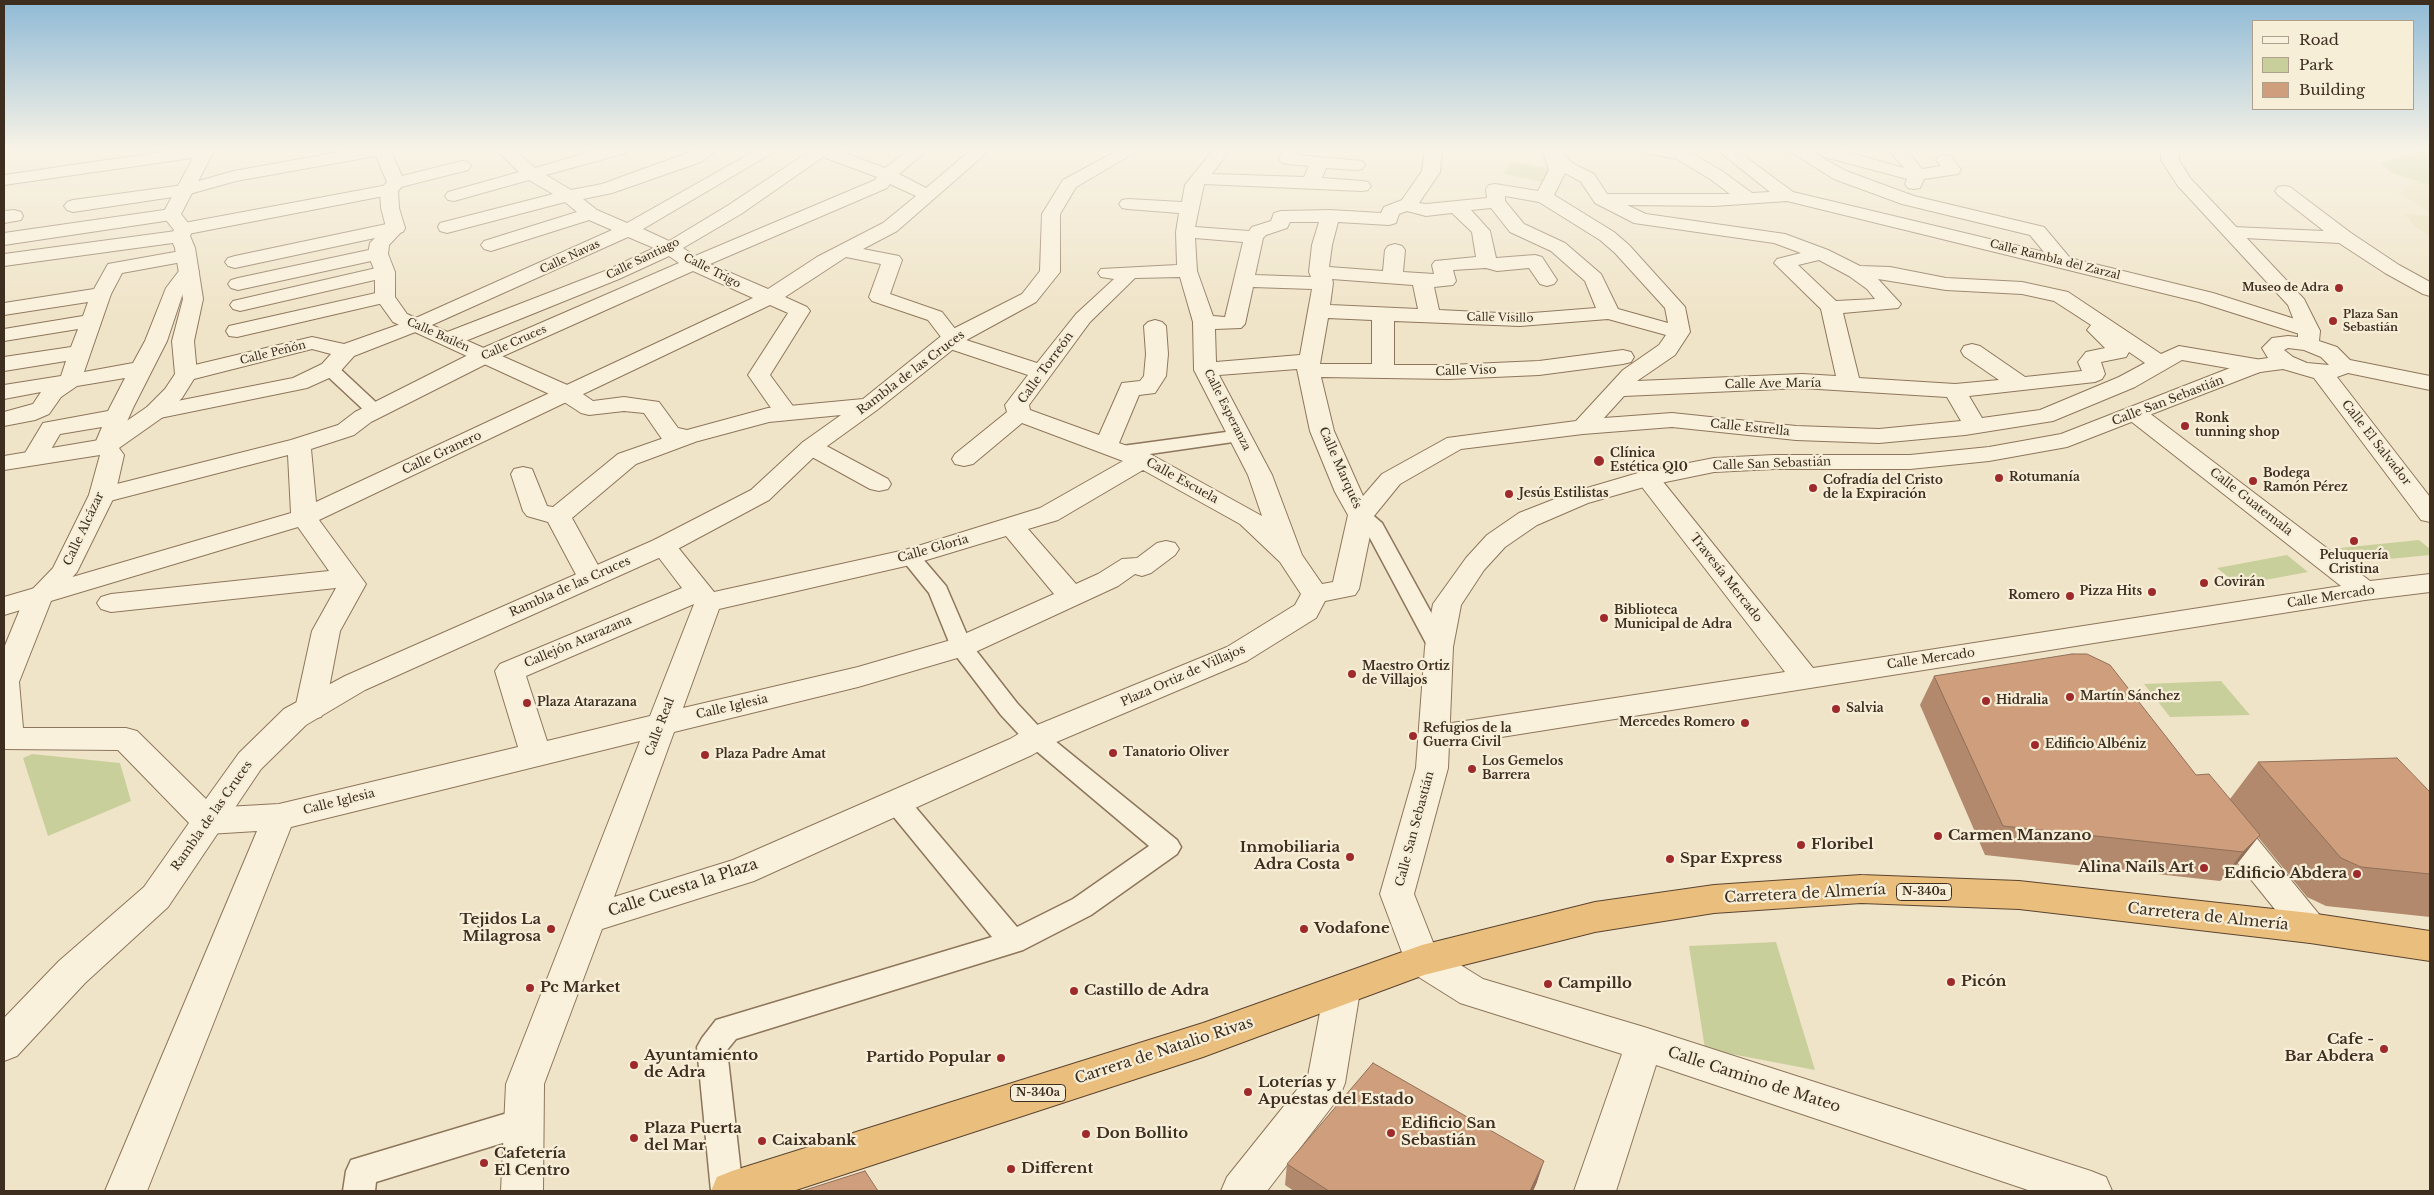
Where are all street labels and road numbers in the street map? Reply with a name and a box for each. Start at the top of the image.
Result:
street label: Calle Santiago [604,236,682,282]
street label: Calle Navas [538,237,602,277]
street label: Calle Rambla del Zarzal [1988,237,2122,283]
street label: Calle Trigo [681,251,743,291]
street label: Calle Visillo [1466,311,1534,325]
street label: Calle Bailén [405,315,471,355]
street label: Calle Cruces [479,323,549,363]
street label: Rambla de las Cruces [854,328,968,418]
street label: Calle Torreón [1015,329,1077,407]
street label: Calle Peñón [239,338,307,368]
street label: Calle Viso [1435,363,1497,379]
street label: Calle Esperanza [1201,367,1253,453]
street label: Calle San Sebastián [2110,373,2226,429]
street label: Calle Ave María [1725,376,1821,392]
street label: Calle El Salvador [2338,398,2414,488]
street label: Calle Estrella [1709,417,1791,439]
street label: Calle Marqués [1316,425,1364,511]
street label: Calle Granero [400,428,484,478]
street label: Calle Escuela [1143,455,1221,507]
street label: Calle San Sebastián [1712,455,1832,473]
street label: Calle Guatemala [2207,465,2295,539]
street label: Calle Alcázar [61,490,107,568]
street label: Travesía Mercado [1687,531,1765,625]
street label: Calle Gloria [896,532,970,566]
street label: Rambla de las Cruces [507,554,633,620]
street label: Calle Mercado [2286,583,2376,611]
street label: Callejón Atarazana [522,613,634,671]
street label: Plaza Ortiz de Villajos [1119,642,1247,710]
street label: Calle Mercado [1886,646,1976,672]
street label: Calle Iglesia [695,692,769,722]
street label: Calle Real [642,696,678,758]
street label: Rambla de las Cruces [169,758,255,874]
street label: Calle San Sebastián [1393,770,1437,888]
street label: Calle Iglesia [302,786,376,818]
street label: Calle Cuesta la Plaza [606,855,760,921]
street label: Carretera de Almería [1724,881,1886,907]
road number: N-340a [1896,884,1952,900]
street label: Carretera de Almería [2127,900,2289,934]
street label: Carrera de Natalio Rivas [1073,1014,1255,1088]
street label: Calle Camino de Mateo [1665,1044,1843,1116]
road number: N-340a [1010,1084,1066,1102]

